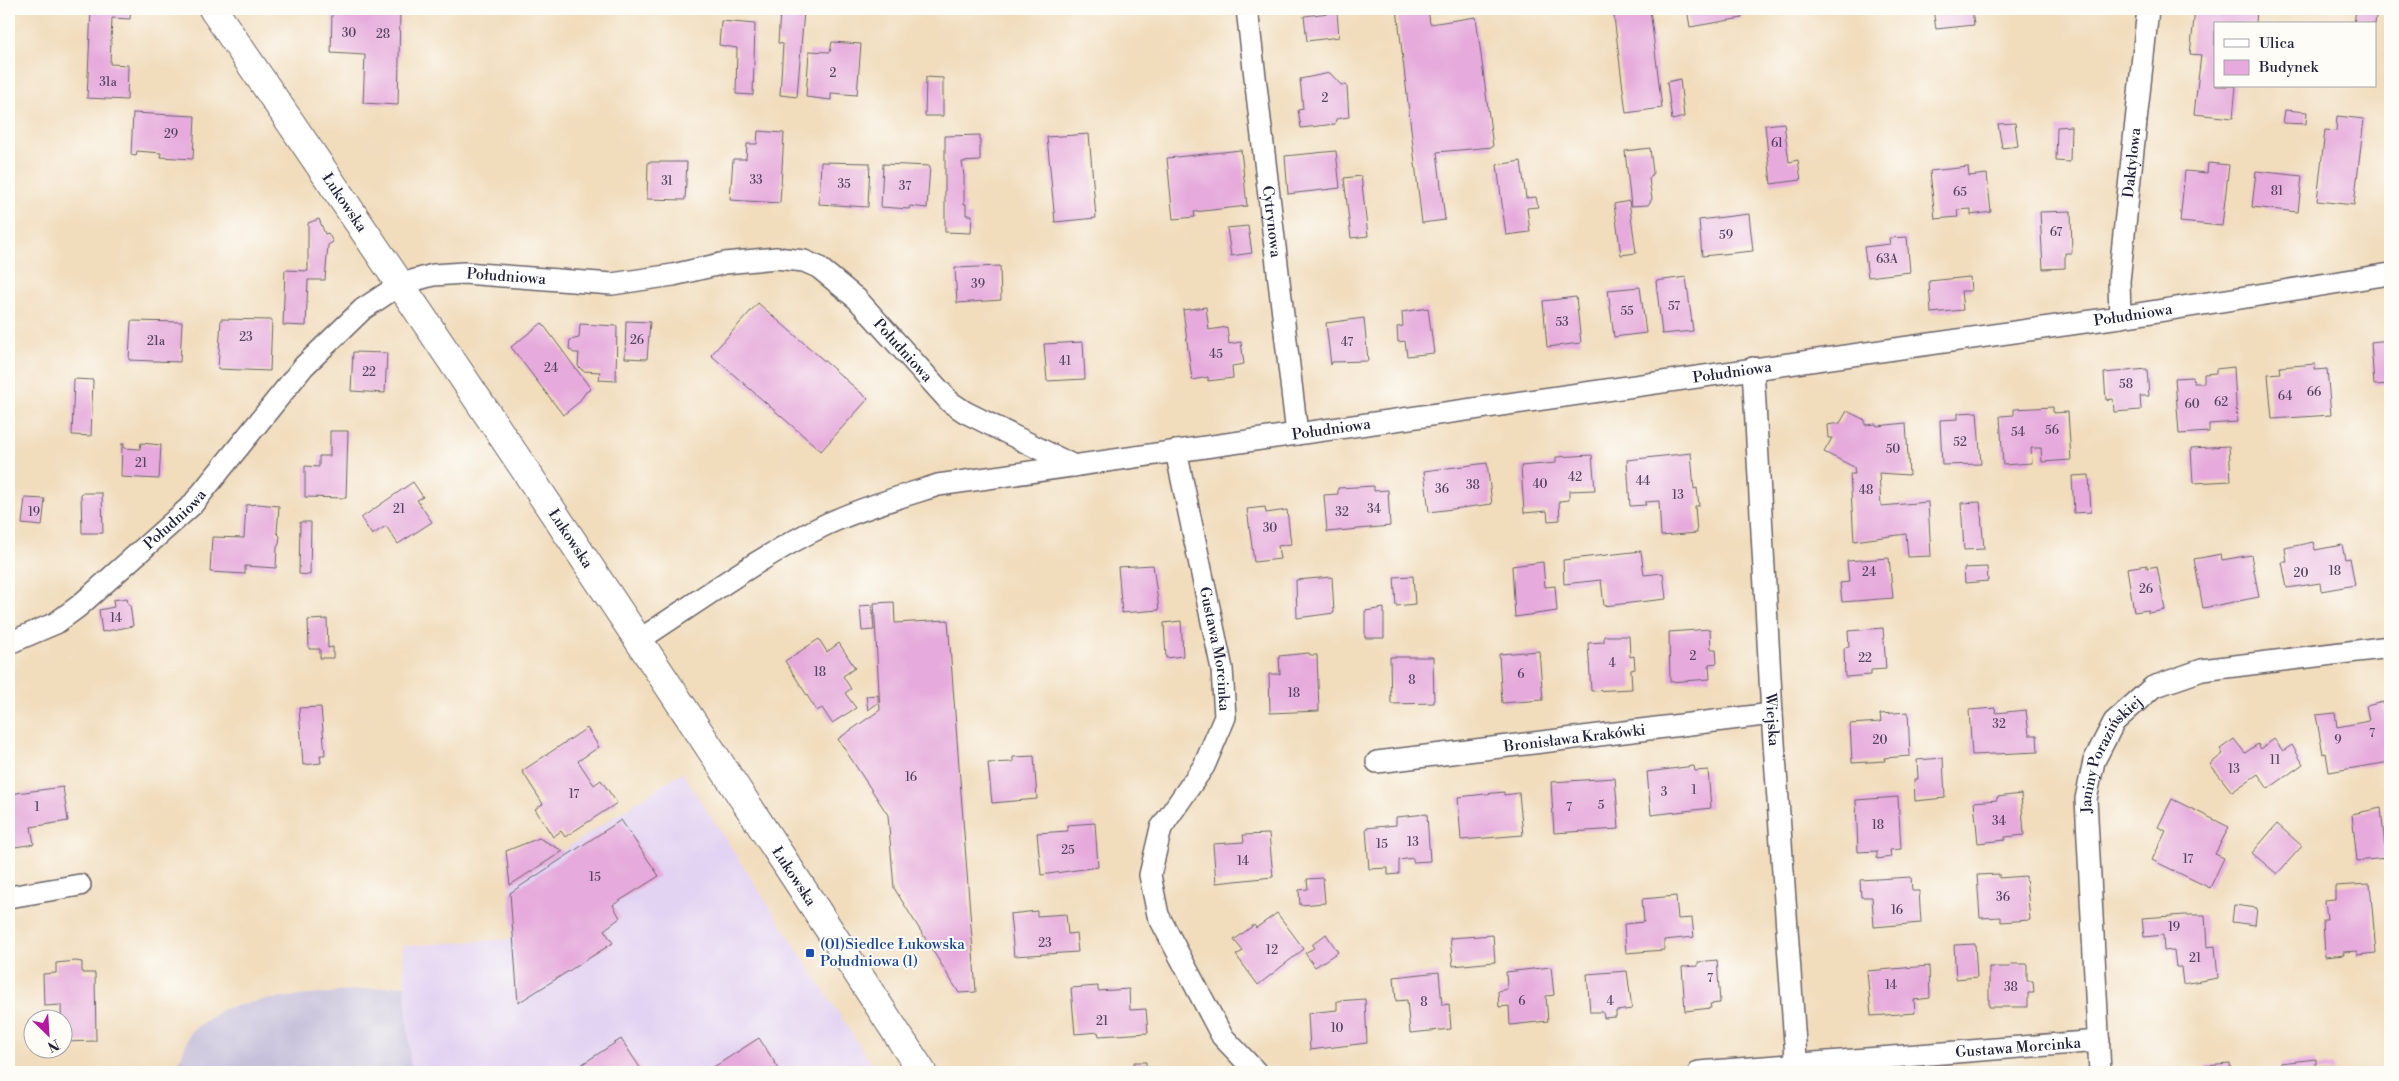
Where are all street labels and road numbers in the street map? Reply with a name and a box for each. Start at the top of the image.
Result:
street label: Daktylowa [2118,126,2145,199]
street label: Łukowska [318,169,372,236]
street label: Cytrynowa [1258,185,1286,259]
street label: Południowa [466,264,547,289]
street label: Południowa [2093,299,2174,330]
street label: Południowa [870,314,937,386]
street label: Południowa [1692,357,1773,387]
street label: Południowa [1291,414,1372,444]
street label: Południowa [140,485,211,553]
street label: Łukowska [544,505,598,572]
street label: Gustawa Morcinka [1195,585,1234,712]
street label: Wiejska [1761,691,1784,747]
street label: Janiny Porazińskiej [2077,692,2146,815]
street label: Bronisława Krakówki [1502,720,1647,756]
street label: Łukowska [768,843,821,910]
street label: Gustawa Morcinka [1955,1033,2082,1062]

